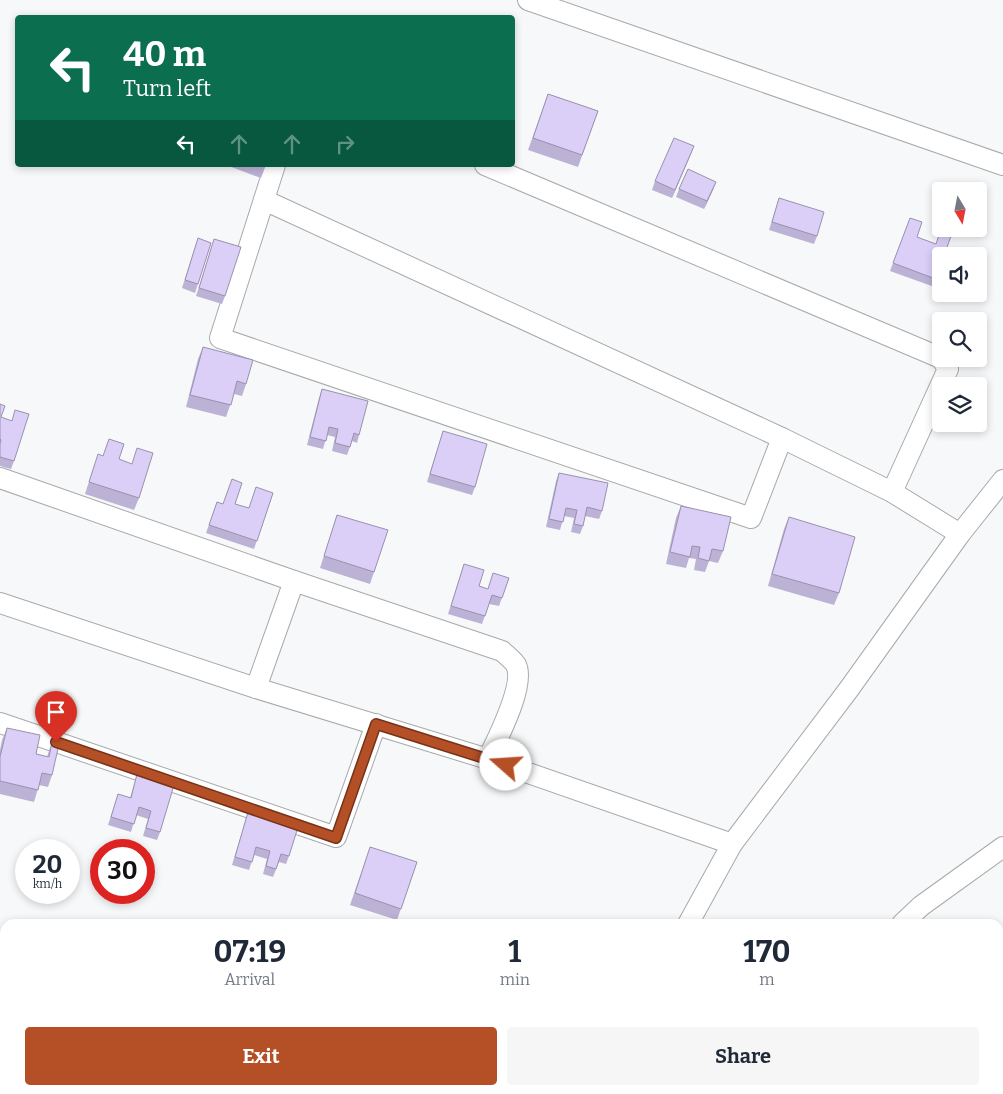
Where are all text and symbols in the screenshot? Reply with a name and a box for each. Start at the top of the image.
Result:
text: 40 m [123,33,206,75]
icon: left [40,35,105,100]
text: Turn left [123,75,211,102]
icon: left [172,130,200,158]
icon: ahead [225,130,253,158]
icon: ahead [278,130,306,158]
icon: right [331,130,359,158]
north arrow [932,182,988,238]
map controls [932,182,987,432]
button: sound [932,247,987,302]
button: search [932,312,987,367]
button: layers [932,377,987,432]
pin [35,691,77,742]
icon: arrive [42,698,70,726]
position arrow [479,738,531,790]
speed limit sign: 30 [90,839,155,904]
text: 20 [33,850,62,880]
text: km/h [33,877,62,891]
text: 07:19 [213,934,286,970]
text: 1 [508,934,521,970]
text: 170 [743,934,791,970]
text: Arrival [224,970,275,989]
text: min [500,970,530,989]
text: m [759,970,775,989]
button: Exit [25,1027,497,1085]
button: Share [507,1027,979,1085]

